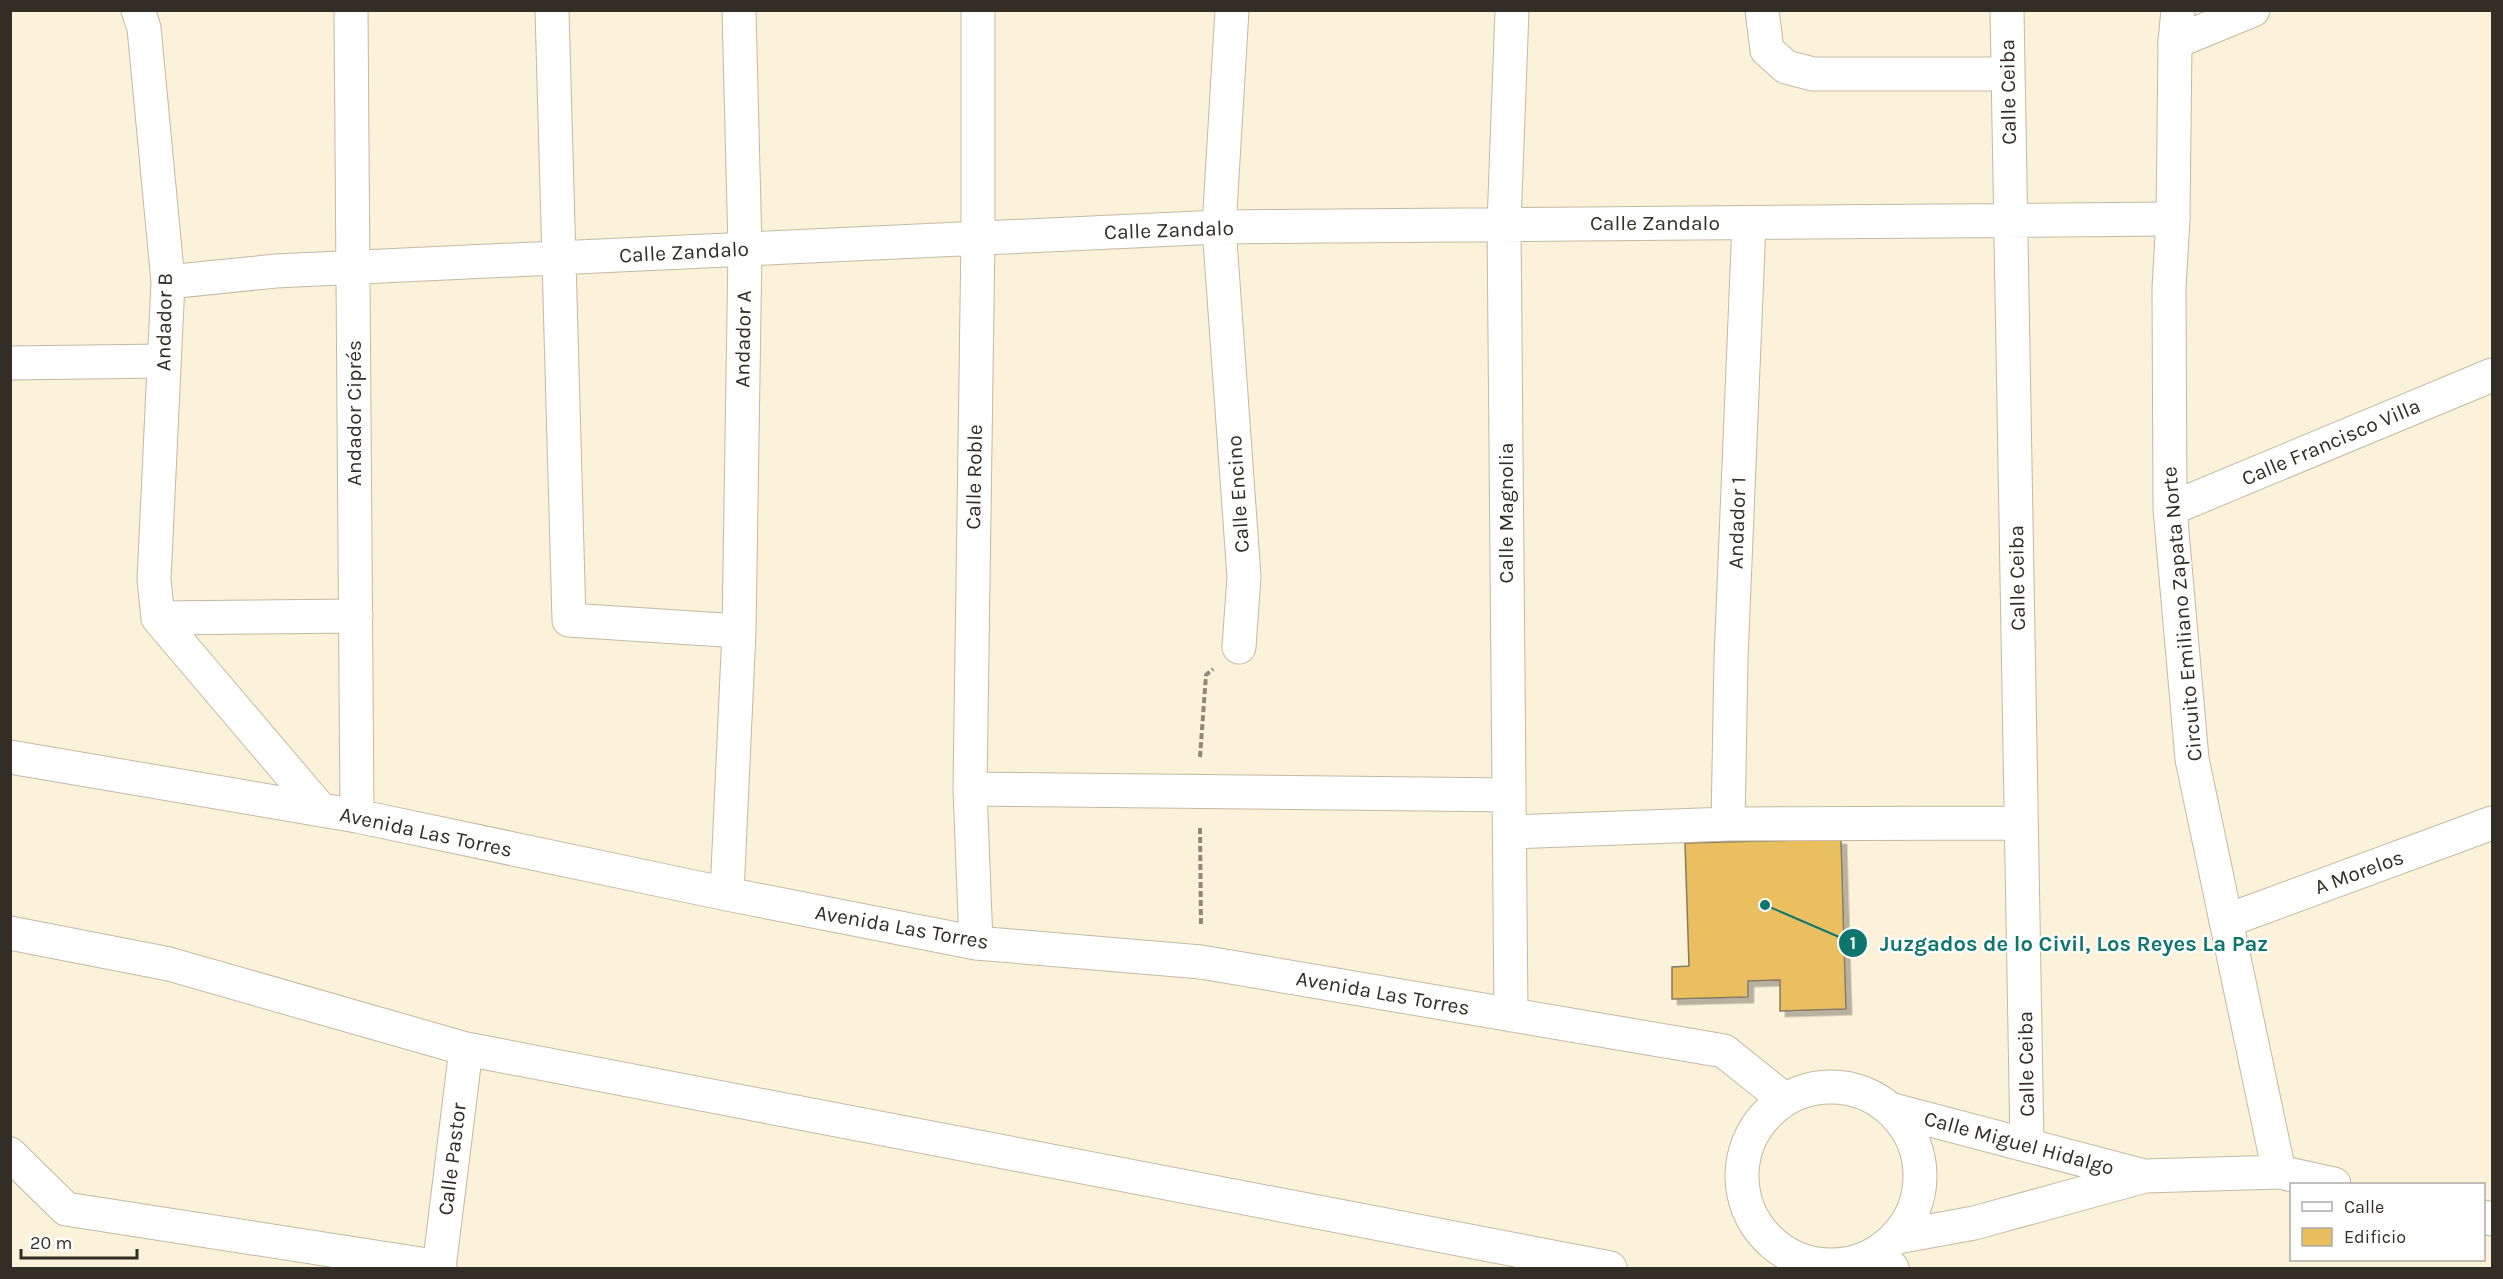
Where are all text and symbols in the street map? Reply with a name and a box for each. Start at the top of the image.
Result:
street label: Calle Ceiba [1995,39,2021,145]
street label: Calle Zandalo [1590,211,1720,235]
street label: Calle Zandalo [1104,216,1234,244]
street label: Calle Zandalo [618,237,750,267]
street label: Andador B [151,273,177,371]
street label: Andador A [730,290,756,388]
street label: Andador Ciprés [342,340,366,486]
street label: Calle Francisco Villa [2238,394,2424,490]
street label: Calle Roble [961,424,987,530]
street label: Calle Encino [1222,434,1254,554]
street label: Calle Magnolia [1494,442,1518,584]
street label: Circuito Emiliano Zapata Norte [2157,466,2207,762]
street label: Andador 1 [1723,477,1751,569]
street label: Calle Ceiba [2004,525,2030,631]
street label: Avenida Las Torres [338,802,514,862]
street label: A Morelos [2311,845,2407,899]
street label: Avenida Las Torres [813,900,991,954]
callout: Juzgados de lo Civil, Los Reyes La Paz [1838,923,2281,963]
text: Juzgados de lo Civil, Los Reyes La Paz [1880,931,2268,957]
text: 1 [1850,932,1856,954]
street label: Avenida Las Torres [1294,966,1472,1020]
street label: Calle Ceiba [2013,1011,2039,1117]
street label: Calle Pastor [433,1101,471,1217]
street label: Calle Miguel Hidalgo [1921,1106,2117,1180]
legend [2290,1183,2485,1261]
text: Calle [2344,1196,2384,1218]
scale bar [21,1222,136,1260]
text: Edificio [2344,1226,2406,1248]
text: 20 m [30,1232,72,1254]

